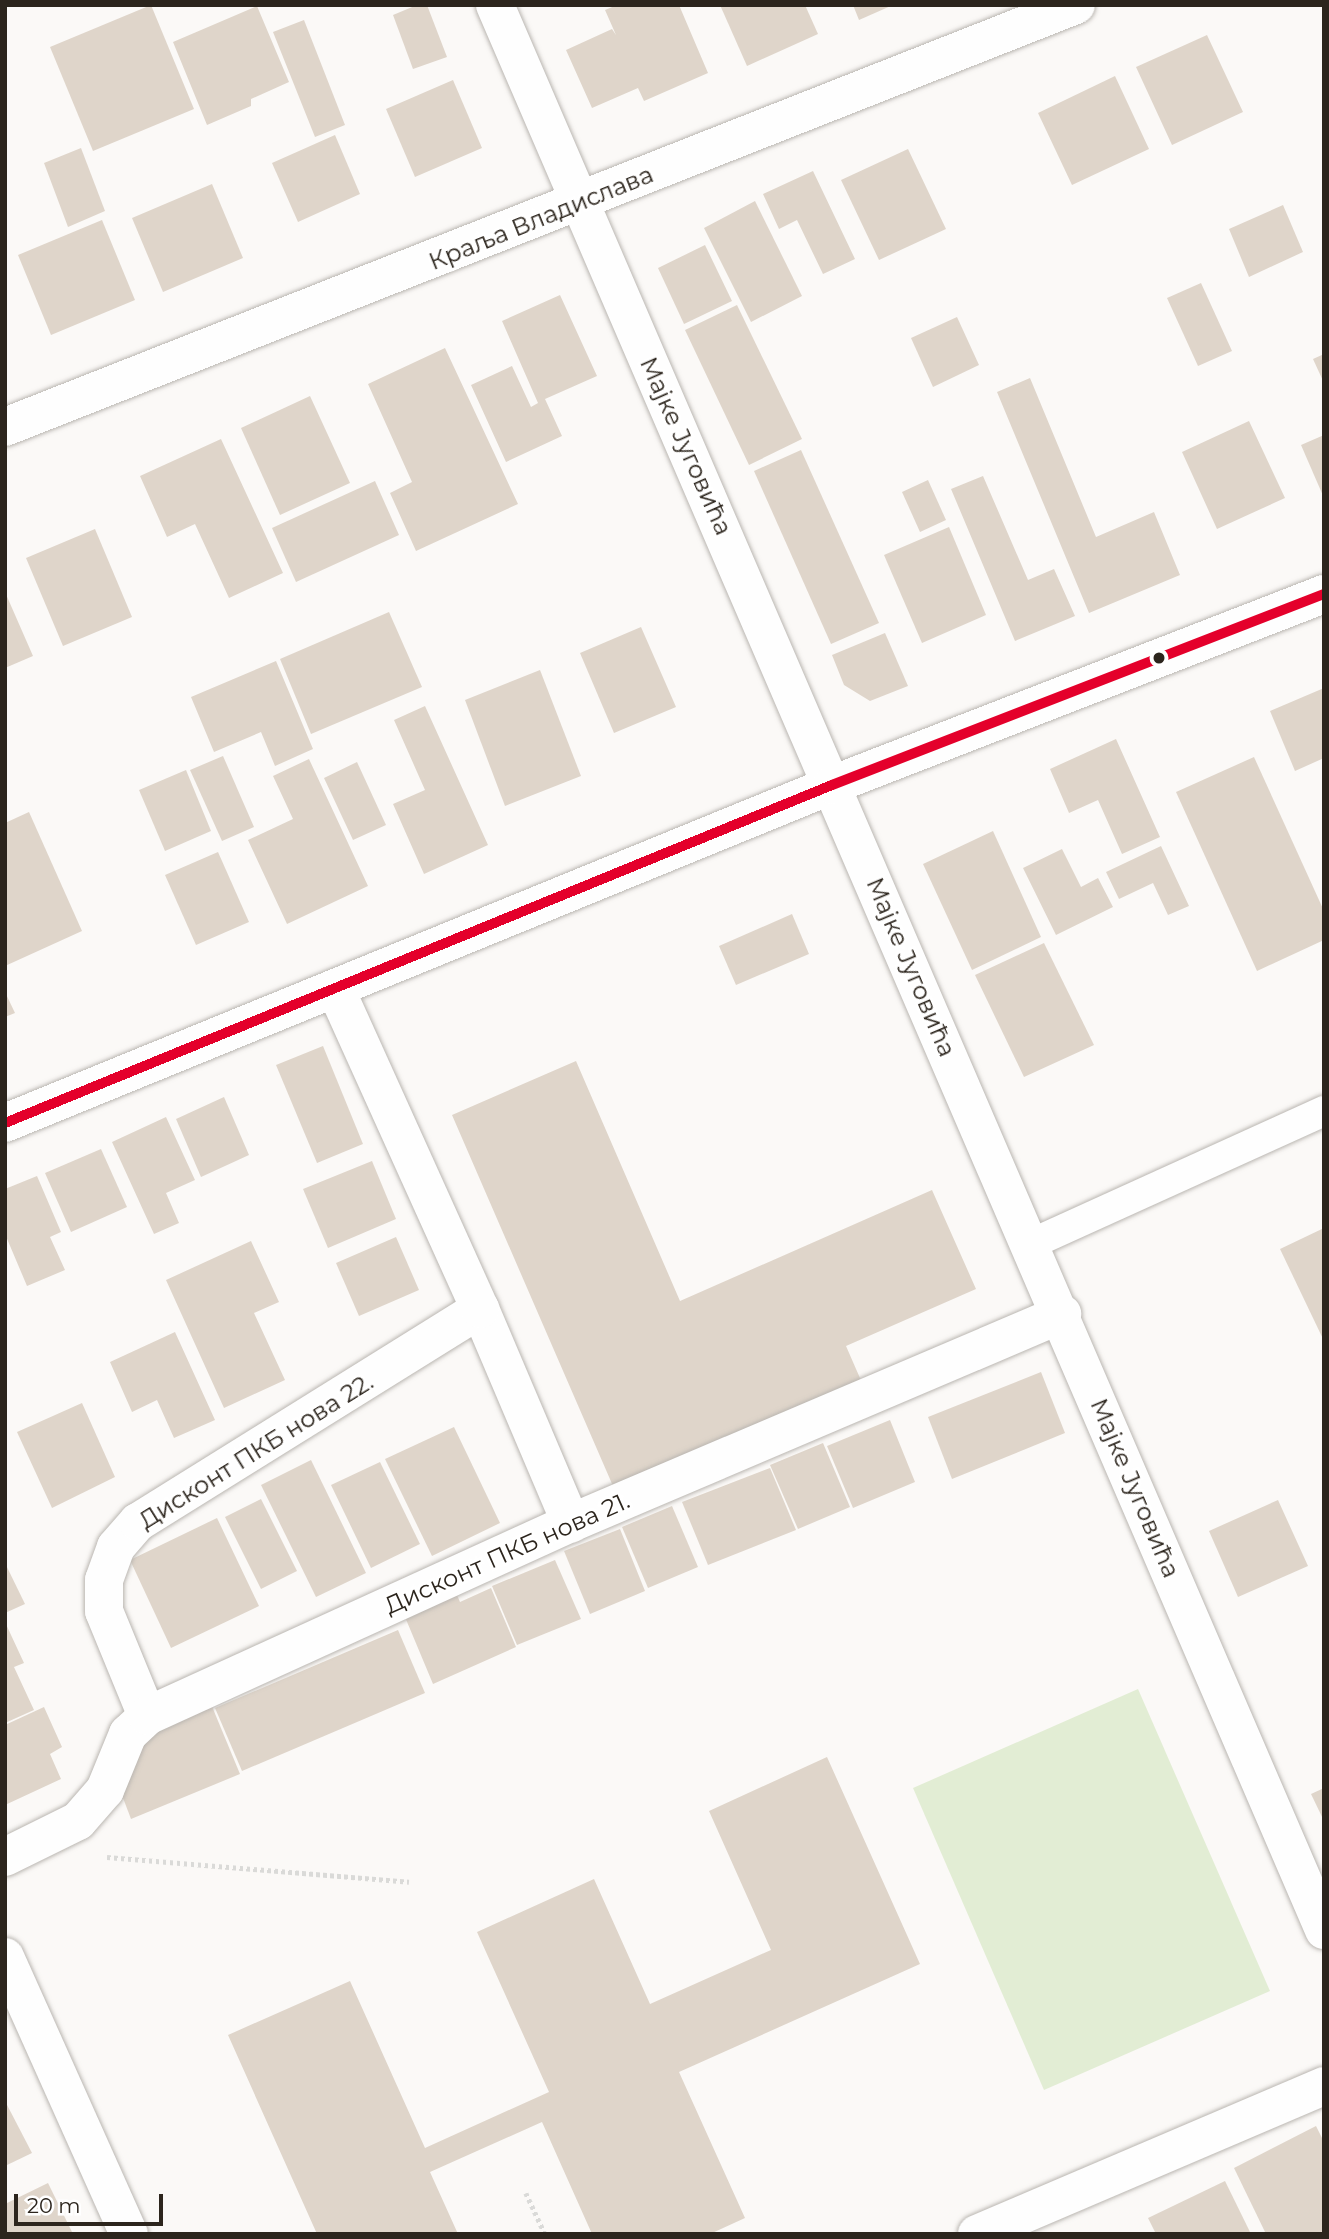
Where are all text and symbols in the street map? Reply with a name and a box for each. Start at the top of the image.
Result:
street label: Краља Владислава [425,160,657,276]
street label: Мајке Југовића [634,353,738,539]
unlabelled marker [1152,651,1166,665]
street label: Мајке Југовића [860,873,962,1061]
street label: Дисконт ПКБ нова 22. [134,1367,378,1535]
street label: Мајке Југовића [1084,1394,1186,1582]
street label: Дисконт ПКБ нова 21. [380,1486,634,1620]
scale bar [18,2180,166,2224]
text: 20 m [27,2193,81,2218]

